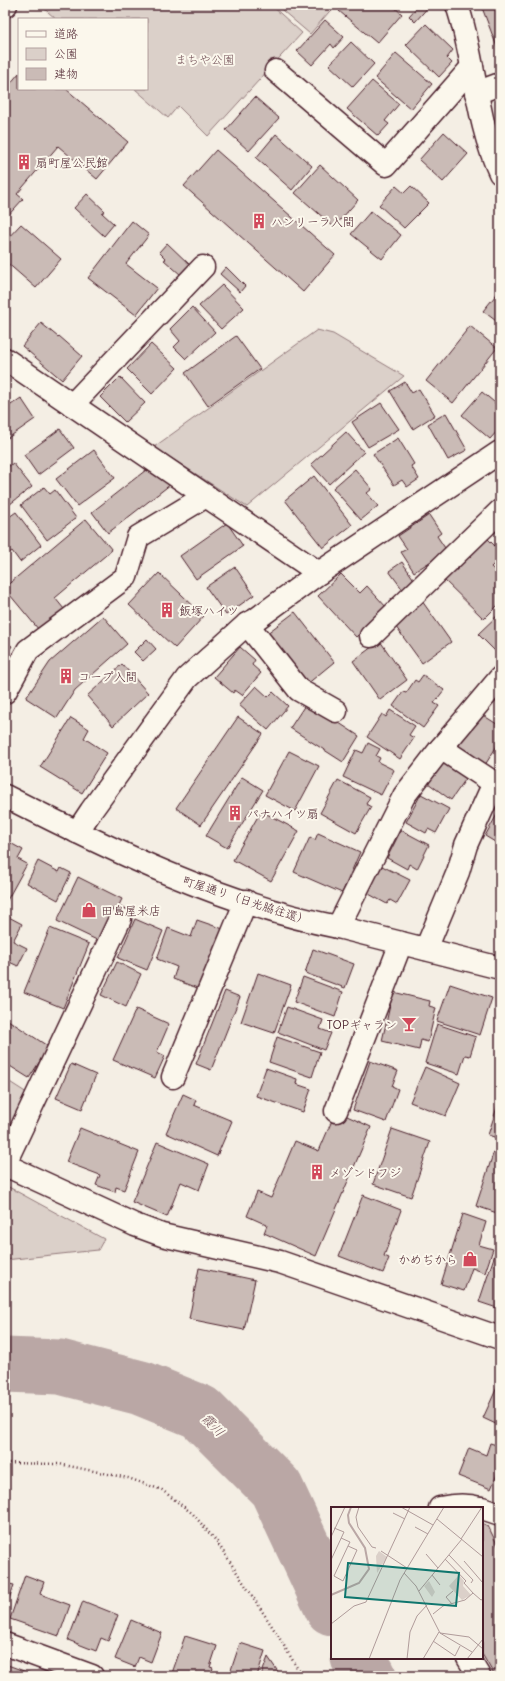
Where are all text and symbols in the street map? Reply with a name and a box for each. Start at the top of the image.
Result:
legend [18,18,148,90]
text: 道路 [54,26,78,41]
text: 公園 [54,46,78,61]
park label: まちや公園 [175,52,235,67]
text: 建物 [54,66,78,81]
building icon: 扇町屋公民館 [15,153,33,171]
place label: 扇町屋公民館 [36,155,108,170]
building icon: ハンリーラ入間 [250,212,268,230]
place label: ハンリーラ入間 [271,214,355,229]
building icon: 飯塚ハイツ [158,601,176,619]
place label: 飯塚ハイツ [179,603,239,618]
building icon: コープ入間 [57,667,75,685]
place label: コープ入間 [78,669,138,684]
building icon: パナハイツ扇 [226,804,244,822]
place label: パナハイツ扇 [247,806,319,821]
street label: 町屋通り（日光脇往還） [181,872,311,928]
shop icon: 田島屋米店 [80,901,98,919]
place label: 田島屋米店 [101,903,161,918]
bar icon: TOPギャラン [400,1015,418,1033]
place label: TOPギャラン [327,1017,397,1032]
building icon: メゾンドフジ [308,1163,326,1181]
place label: メゾンドフジ [329,1165,401,1180]
shop icon: かめぢから [461,1250,479,1268]
place label: かめぢから [398,1252,458,1267]
water label: 霞川 [198,1410,228,1440]
inset map [331,1507,483,1659]

